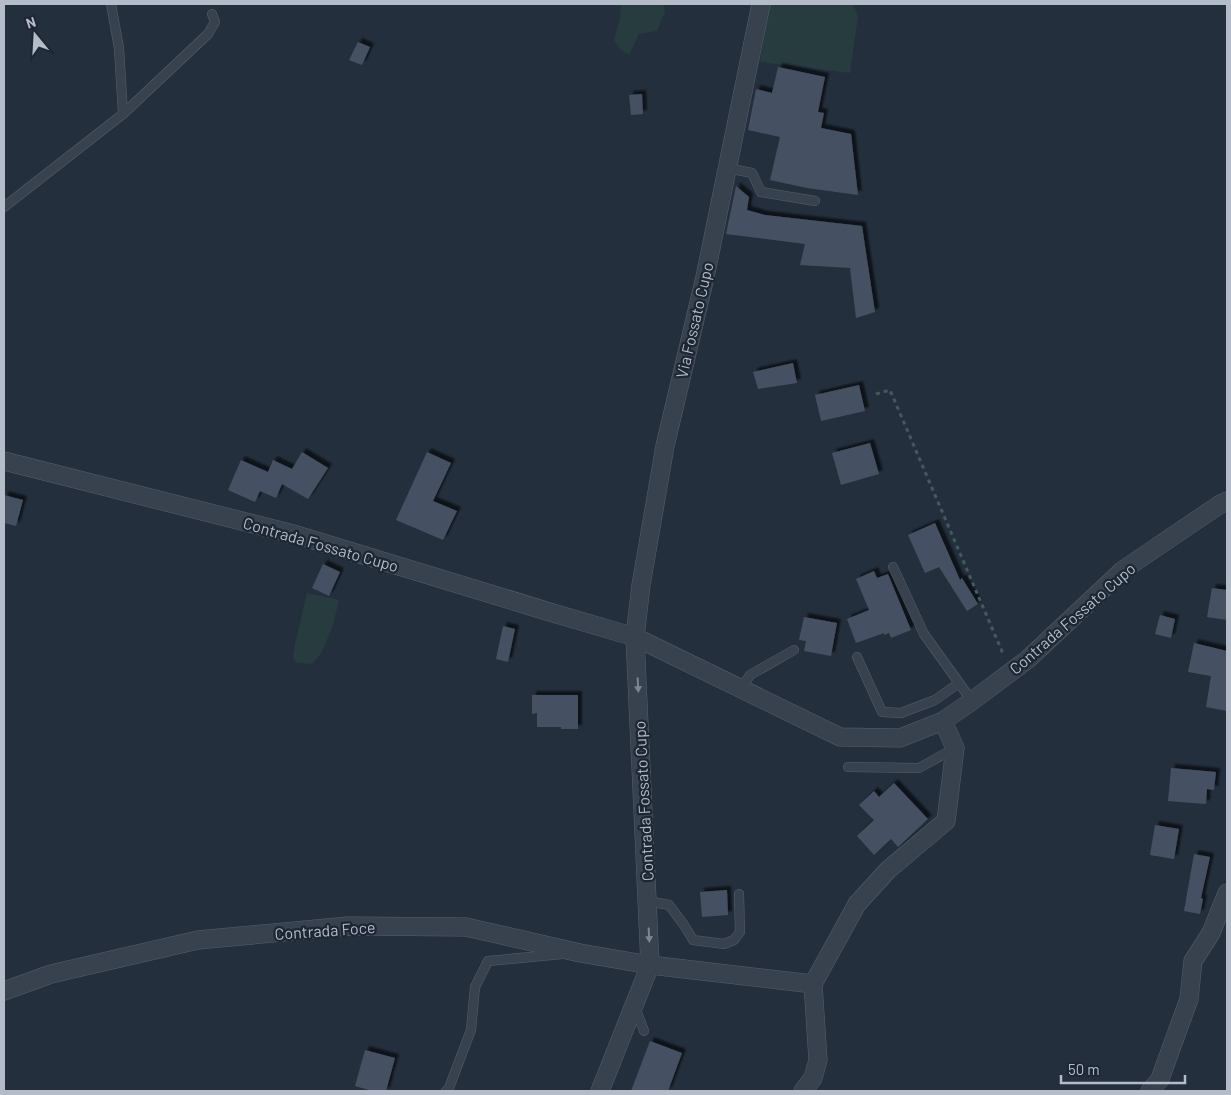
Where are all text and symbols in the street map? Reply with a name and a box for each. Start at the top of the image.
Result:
north arrow [10,10,60,60]
text: N [24,13,38,32]
street label: Via Fossato Cupo [671,260,717,380]
street label: Contrada Fossato Cupo [241,513,401,575]
street label: Contrada Fossato Cupo [1005,558,1139,678]
one-way arrow [634,678,642,694]
street label: Contrada Fossato Cupo [629,720,657,882]
street label: Contrada Foce [274,917,376,943]
one-way arrow [645,927,653,943]
scale bar [1061,1052,1185,1084]
text: 50 m [1068,1060,1100,1078]

